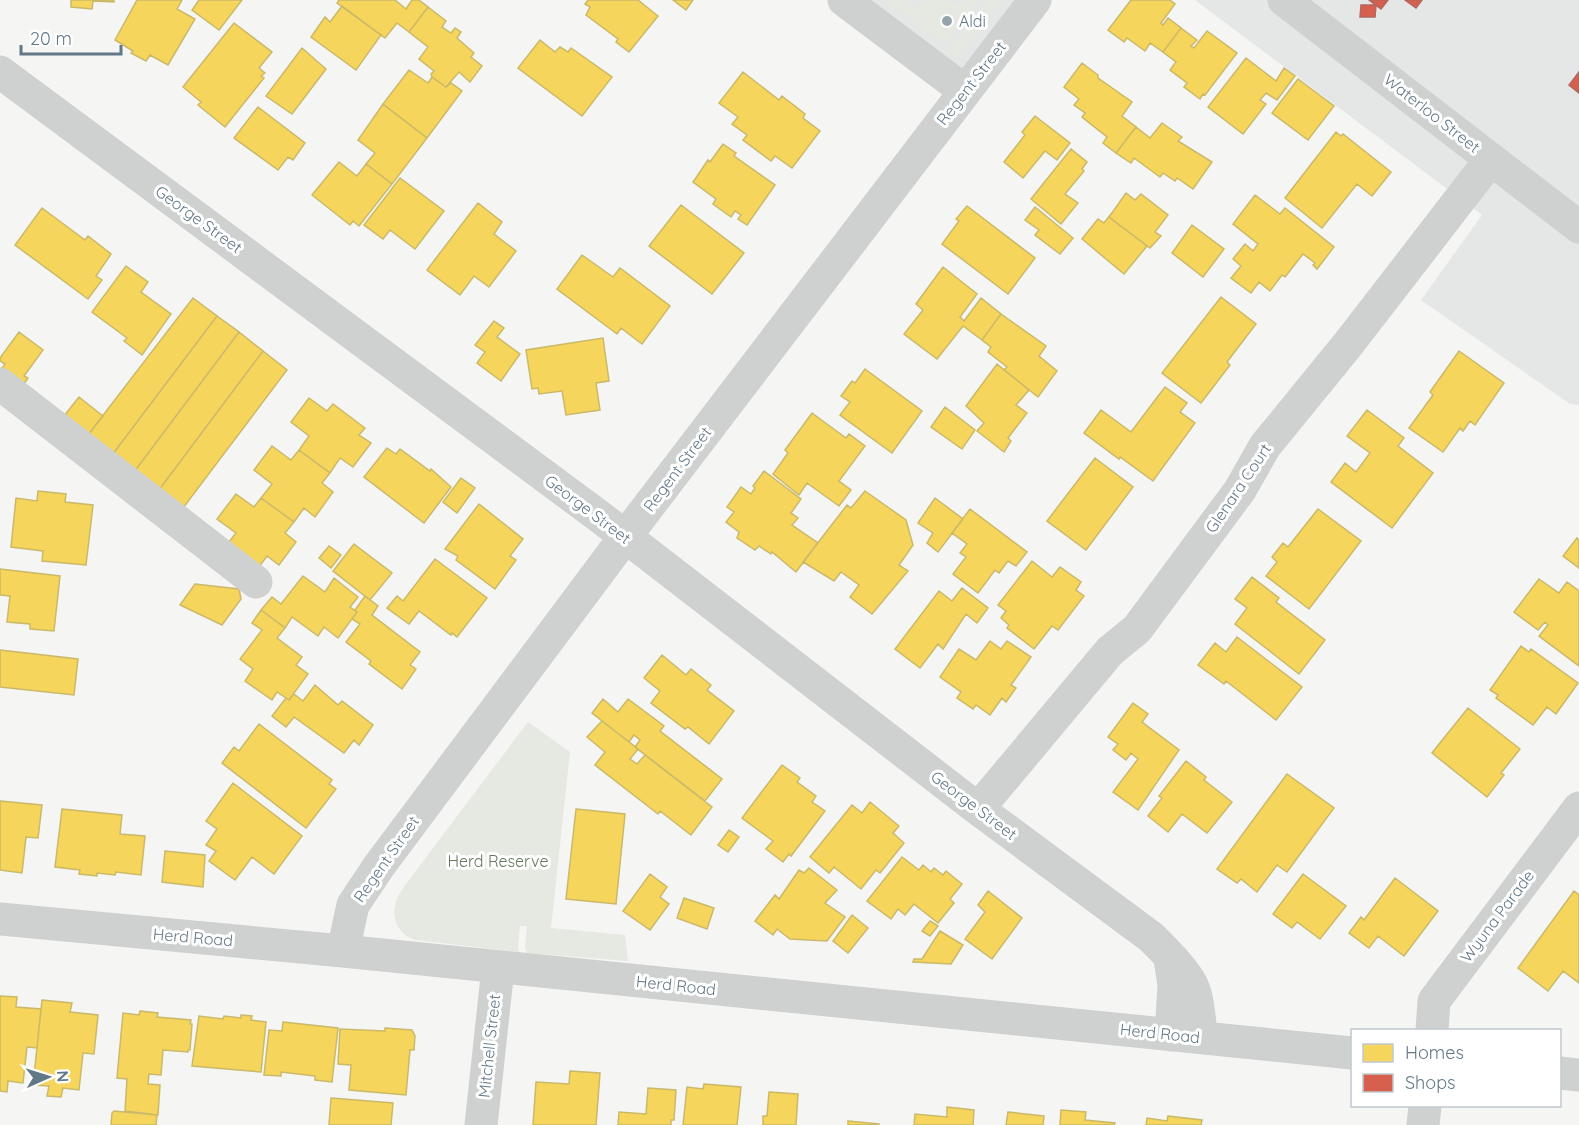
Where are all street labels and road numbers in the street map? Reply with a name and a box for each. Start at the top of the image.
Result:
street label: Regent Street [932,37,1010,129]
street label: Waterloo Street [1380,69,1484,157]
street label: George Street [152,181,246,257]
street label: Regent Street [639,423,715,515]
street label: Glenara Court [1201,440,1275,536]
street label: George Street [541,470,635,548]
street label: George Street [927,766,1021,844]
street label: Regent Street [349,812,423,906]
street label: Wyuna Parade [1456,866,1538,966]
street label: Herd Road [152,924,234,950]
street label: Herd Road [635,971,717,999]
street label: Mitchell Street [474,993,504,1099]
street label: Herd Road [1119,1019,1201,1047]

